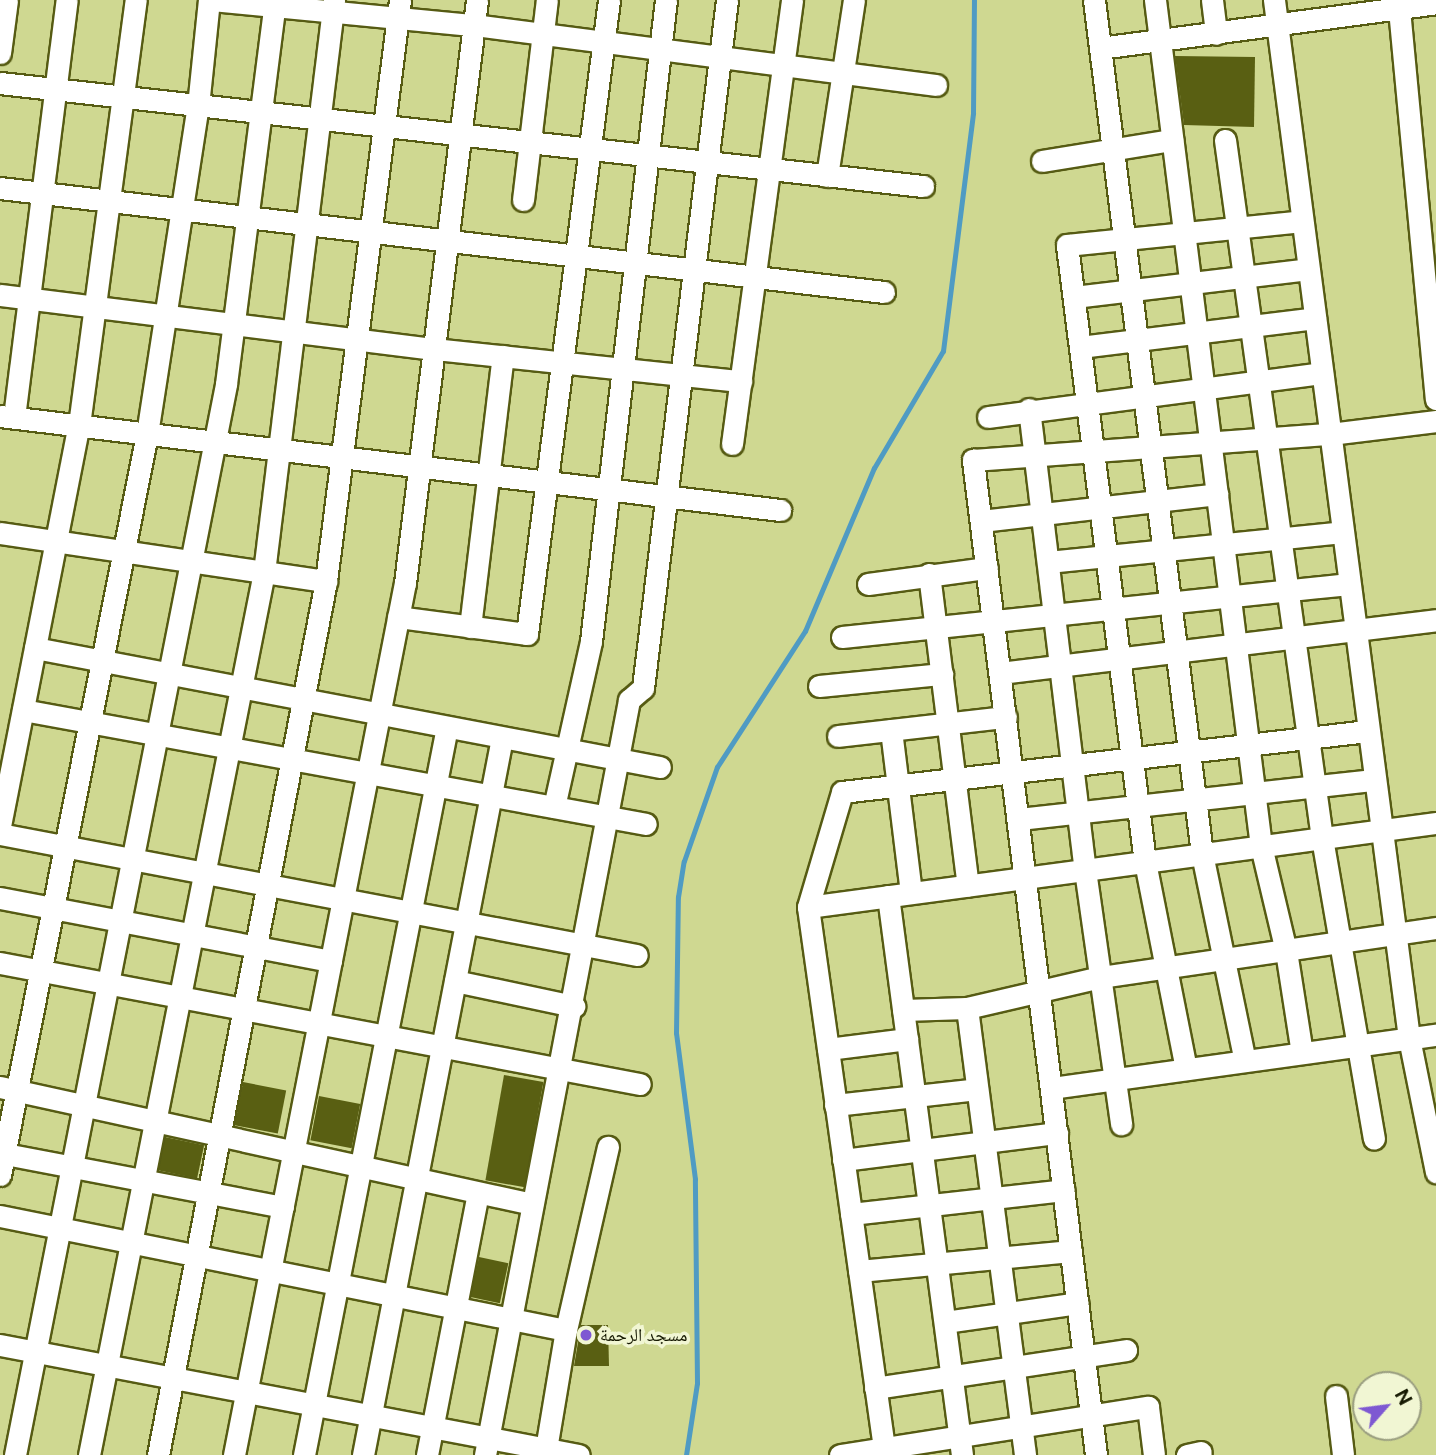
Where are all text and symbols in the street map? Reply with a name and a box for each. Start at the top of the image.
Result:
place label: مسجد الرحمة [600,1324,687,1346]
marker: مسجد الرحمة [578,1327,594,1343]
north arrow [1352,1371,1422,1441]
text: N [1391,1385,1417,1409]

